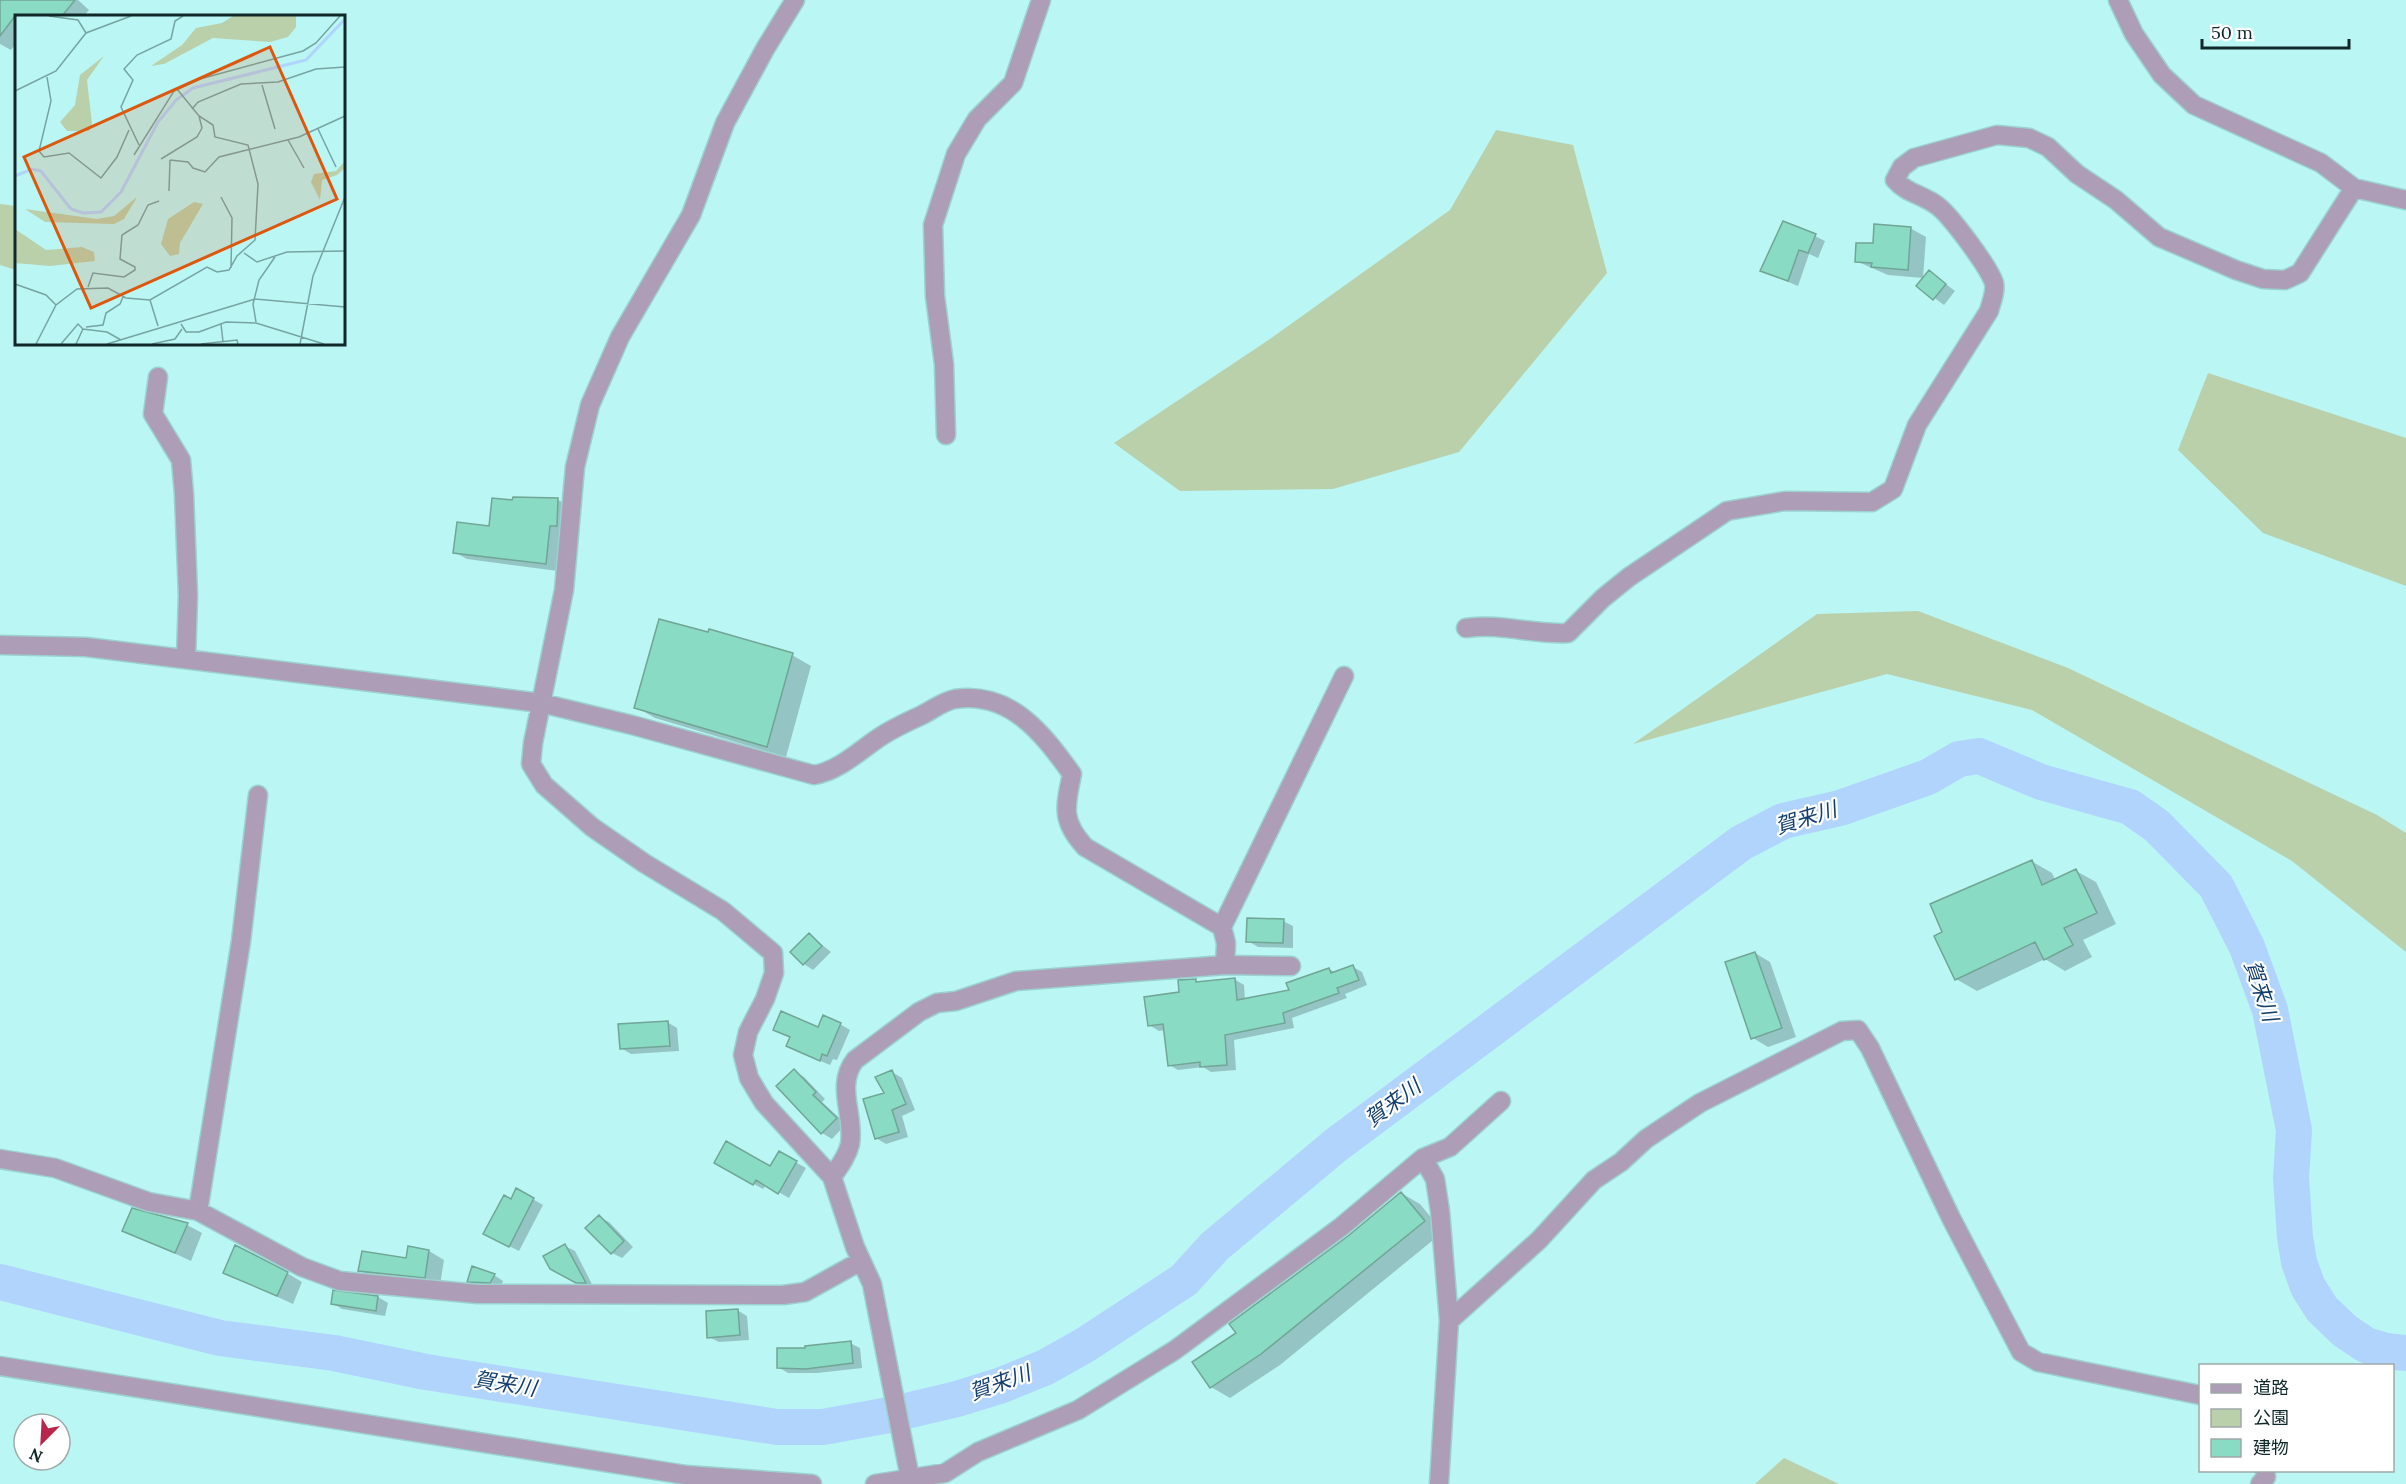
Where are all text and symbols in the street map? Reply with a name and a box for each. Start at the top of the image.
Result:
scale bar [2202,12,2349,50]
inset map [15,15,345,345]
text: 50 m [2211,21,2253,44]
water label: 賀来川 [1772,795,1842,840]
water label: 賀来川 [2238,957,2285,1027]
water label: 賀来川 [1359,1072,1428,1132]
water label: 賀来川 [966,1358,1036,1406]
legend [2199,1364,2394,1472]
water label: 賀来川 [472,1365,540,1402]
text: 道路 [2253,1376,2289,1399]
text: 公園 [2253,1406,2289,1429]
north arrow [12,1412,72,1472]
text: 建物 [2253,1436,2289,1459]
text: N [26,1444,46,1467]

